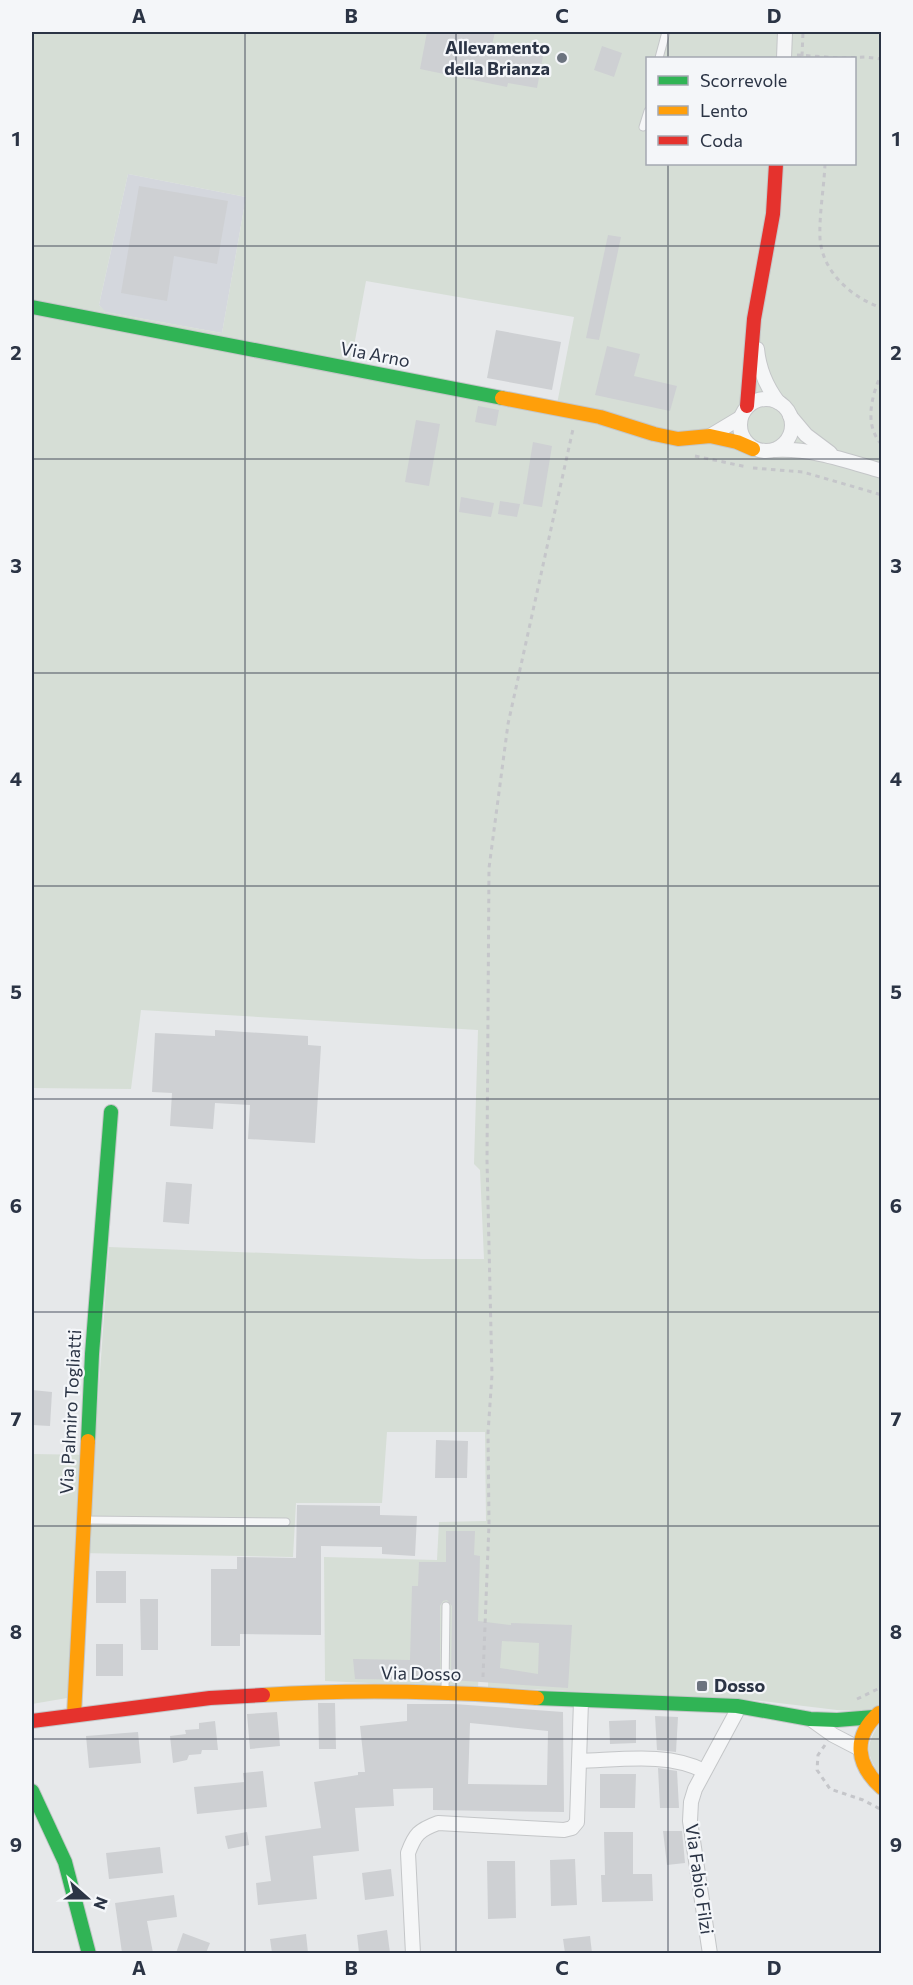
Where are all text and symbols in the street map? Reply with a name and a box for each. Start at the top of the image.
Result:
text: A [132,3,146,27]
text: B [344,3,358,27]
text: C [555,3,569,27]
text: D [767,3,781,27]
place label: Allevamento della Brianza [444,36,550,79]
marker: Allevamento della Brianza [555,51,569,65]
legend [646,57,856,165]
text: Scorrevole [700,69,787,91]
text: Lento [700,99,748,121]
text: 1 [11,126,21,150]
text: 1 [891,126,901,150]
text: Coda [700,129,743,151]
street label: Via Arno [338,336,412,372]
text: 2 [10,340,22,364]
text: 2 [890,340,902,364]
text: 3 [10,553,22,577]
text: 3 [890,553,902,577]
text: 4 [10,766,22,790]
text: 4 [890,766,902,790]
text: 5 [10,979,22,1003]
text: 5 [890,979,902,1003]
text: 6 [10,1193,22,1217]
text: 6 [890,1193,902,1217]
street label: Via Palmiro Togliatti [55,1329,85,1495]
text: 7 [11,1406,22,1430]
text: 7 [891,1406,902,1430]
text: 8 [10,1619,22,1643]
text: 8 [890,1619,902,1643]
street label: Via Dosso [380,1661,462,1685]
place label: Dosso [714,1674,765,1696]
marker: Dosso [695,1679,709,1693]
street label: Via Fabio Filzi [681,1822,719,1936]
text: 9 [10,1832,22,1856]
text: 9 [890,1832,902,1856]
north arrow [57,1868,117,1928]
text: N [90,1895,112,1913]
text: A [132,1955,146,1979]
text: B [344,1955,358,1979]
text: C [555,1955,569,1979]
text: D [767,1955,781,1979]

